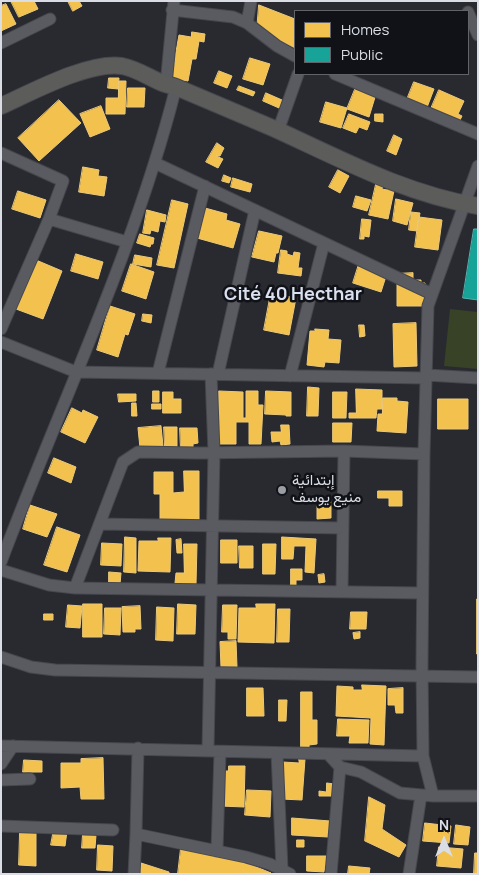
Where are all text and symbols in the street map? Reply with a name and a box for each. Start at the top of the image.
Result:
legend [294,10,469,75]
text: Homes [341,19,389,40]
text: Public [341,44,383,65]
district label: Cité 40 Hecthar [224,284,362,306]
place label: إبتدائية منيع يوسف [292,472,361,507]
marker: إبتدائية منيع يوسف [276,484,288,496]
north arrow [419,815,469,865]
text: N [439,815,449,834]

